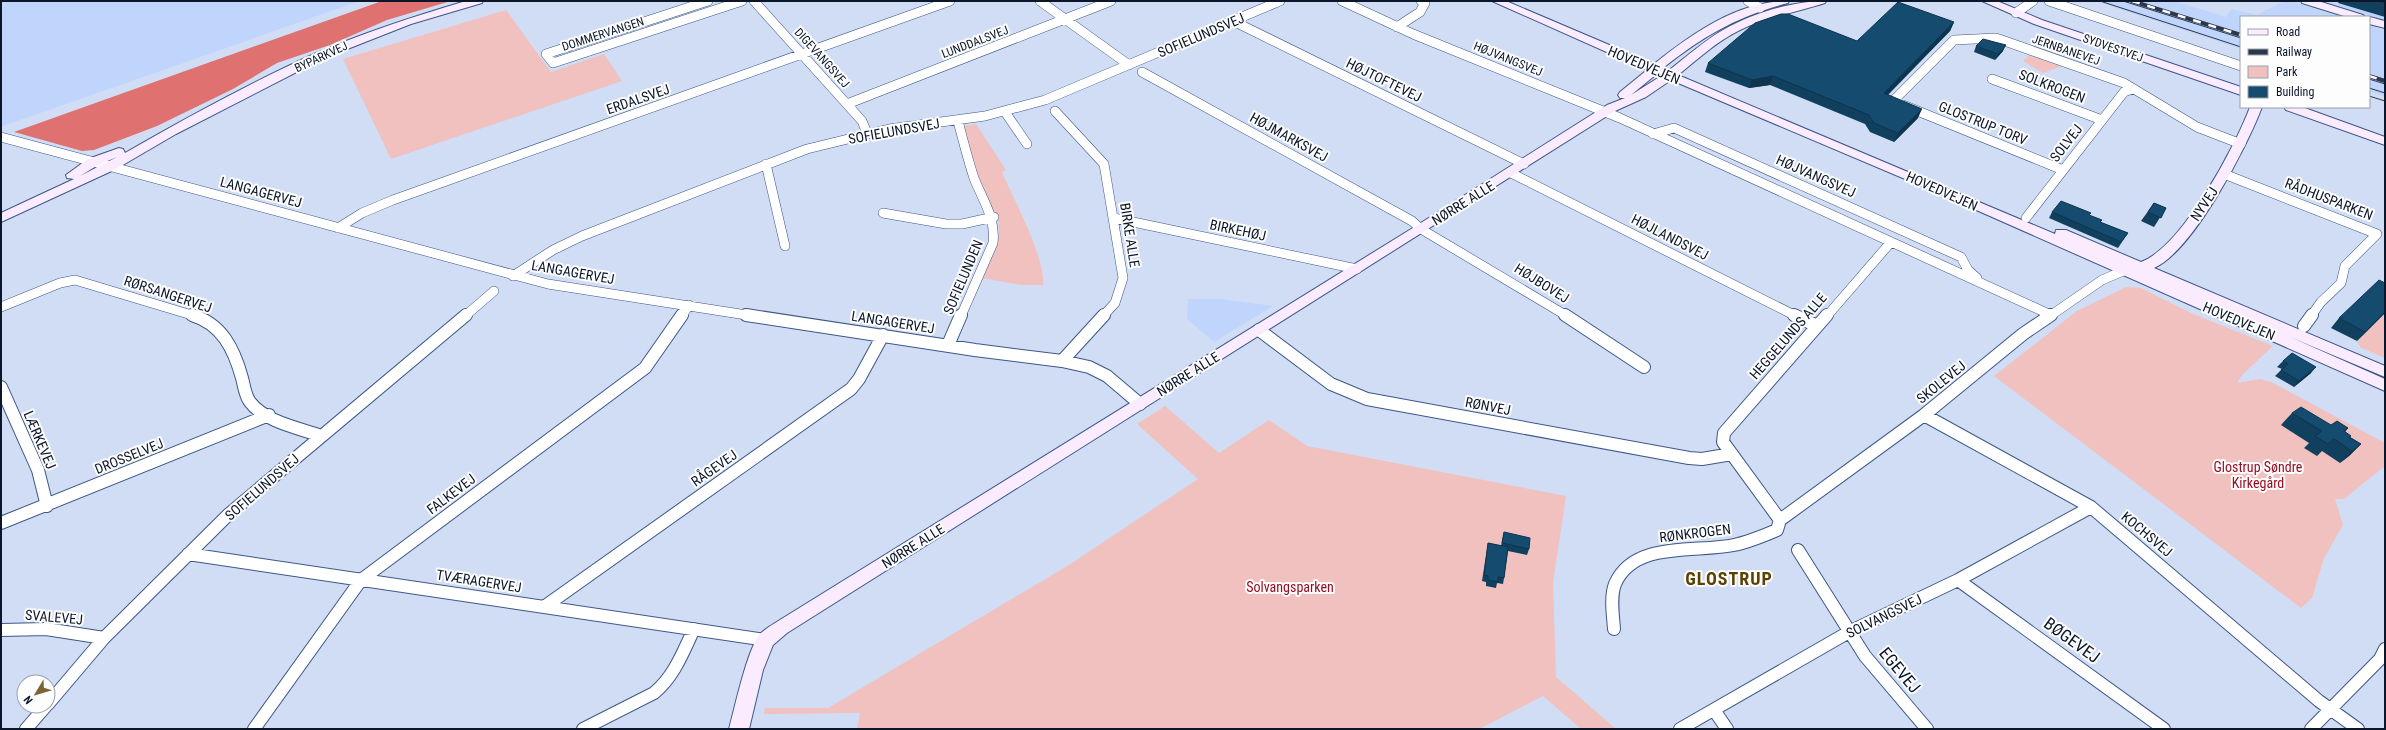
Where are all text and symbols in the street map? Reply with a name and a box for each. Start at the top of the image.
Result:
street label: SOFIELUNDSVEJ [1155,10,1247,60]
street label: DOMMERVANGEN [560,14,646,54]
legend [2240,16,2370,108]
street label: LUNDDALSVEJ [940,23,1010,61]
street label: DIGEVANGSVEJ [792,25,852,91]
text: Road [2276,25,2300,39]
street label: SYDVESTVEJ [2081,31,2145,65]
street label: JERNBANEVEJ [2030,32,2102,68]
street label: BYPARKVEJ [292,39,350,75]
street label: HØJVANGSVEJ [1472,39,1544,79]
street label: HOVEDVEJEN [1606,43,1682,87]
text: Railway [2276,45,2312,59]
street label: HØJTOFTEVEJ [1344,55,1424,105]
text: Park [2276,65,2298,79]
street label: SOLKROGEN [2017,66,2087,106]
street label: ERDALSVEJ [604,81,672,117]
text: Building [2276,85,2314,99]
street label: GLOSTRUP TORV [1936,98,2030,148]
street label: HØJMARKSVEJ [1247,109,1331,165]
street label: SOFIELUNDSVEJ [847,115,941,147]
street label: SOLVEJ [2047,121,2085,165]
street label: HØJVANGSVEJ [1774,151,1858,201]
street label: HOVEDVEJEN [1904,168,1980,214]
street label: LANGAGERVEJ [218,173,304,211]
street label: RÅDHUSPARKEN [2283,174,2376,223]
street label: NØRRE ALLE [1429,178,1497,228]
street label: NYVEJ [2187,184,2221,224]
street label: BIRKE ALLE [1117,202,1143,268]
street label: HØJLANDSVEJ [1629,211,1711,263]
street label: BIRKEHØJ [1208,216,1268,244]
street label: SOFIELUNDEN [940,237,986,317]
street label: LANGAGERVEJ [530,257,616,287]
street label: HØJBOVEJ [1512,260,1572,306]
street label: RØRSANGERVEJ [122,272,214,316]
street label: HEGGELUNDS ALLE [1746,290,1830,382]
street label: HOVEDVEJEN [2201,299,2277,343]
street label: LANGAGERVEJ [850,308,936,336]
street label: NØRRE ALLE [1154,349,1222,399]
street label: SKOLEVEJ [1913,357,1969,407]
street label: RØNVEJ [1464,394,1512,418]
street label: LÆRKEVEJ [21,409,59,471]
street label: DROSSELVEJ [92,435,166,477]
street label: RÅGEVEJ [687,446,740,490]
street label: SOFIELUNDSVEJ [222,451,302,523]
park label: Glostrup Søndre Kirkegård [2214,459,2303,491]
street label: FALKEVEJ [424,471,478,517]
street label: KOCHSVEJ [2118,508,2176,560]
street label: NØRRE ALLE [879,521,947,571]
street label: RØNKROGEN [1658,521,1732,545]
street label: TVÆRAGERVEJ [435,566,523,596]
district label: GLOSTRUP [1685,568,1773,589]
park label: Solvangsparken [1246,579,1334,595]
street label: SOLVANGSVEJ [1843,591,1925,641]
street label: SVALEVEJ [24,607,84,627]
street label: BØGEVEJ [2040,613,2104,667]
street label: EGEVEJ [1875,643,1925,697]
north arrow [16,674,56,714]
text: N [21,693,36,707]

